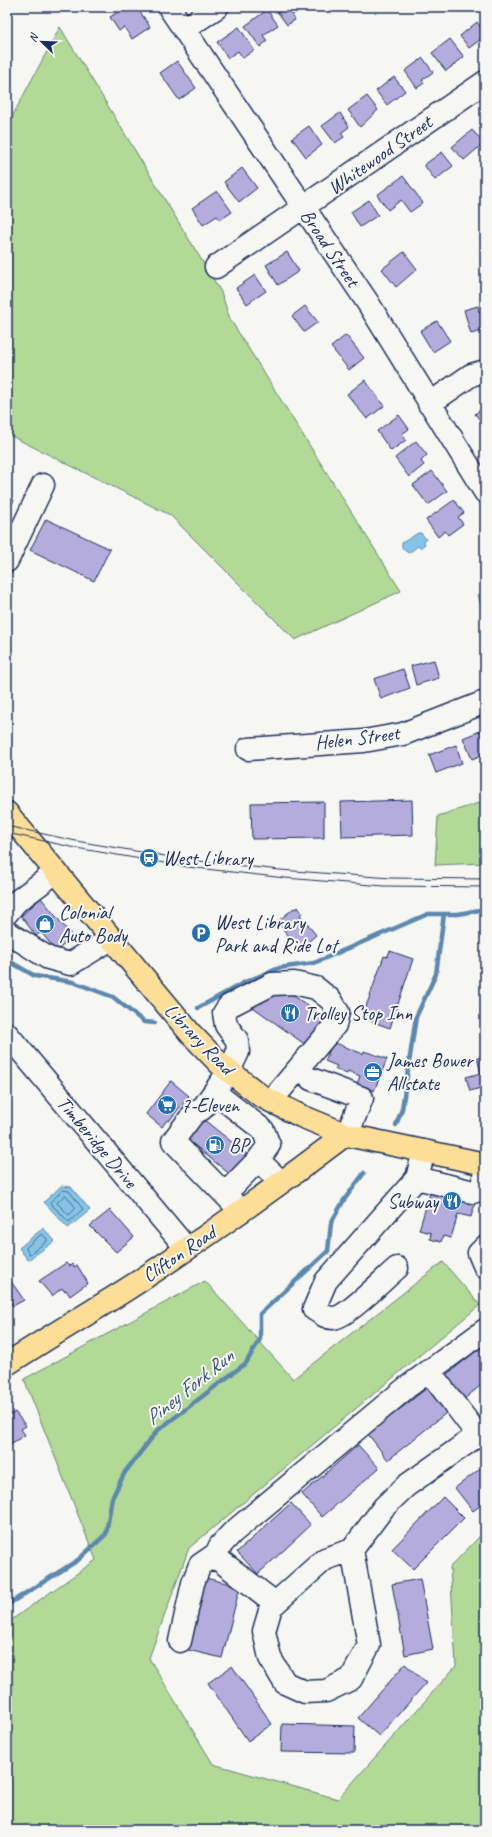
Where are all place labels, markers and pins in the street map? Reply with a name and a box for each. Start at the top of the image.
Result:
place label: West Library [163,846,255,871]
station icon: West Library [138,847,160,869]
place label: Colonial Auto Body [59,900,129,948]
place label: West Library Park and Ride Lot [215,910,341,958]
shop icon: Colonial Auto Body [34,913,56,935]
parking icon: West Library Park and Ride Lot [190,922,212,944]
place label: Trolley Stop Inn [304,1001,413,1026]
restaurant icon: Trolley Stop Inn [279,1002,301,1024]
place label: James Bower Allstate [386,1048,474,1096]
office icon: James Bower Allstate [362,1061,384,1083]
place label: 7-Eleven [181,1093,240,1118]
supermarket icon: 7-Eleven [156,1094,178,1116]
place label: BP [229,1133,251,1158]
fuel station icon: BP [204,1134,226,1156]
place label: Subway [388,1189,440,1214]
restaurant icon: Subway [441,1190,463,1212]

